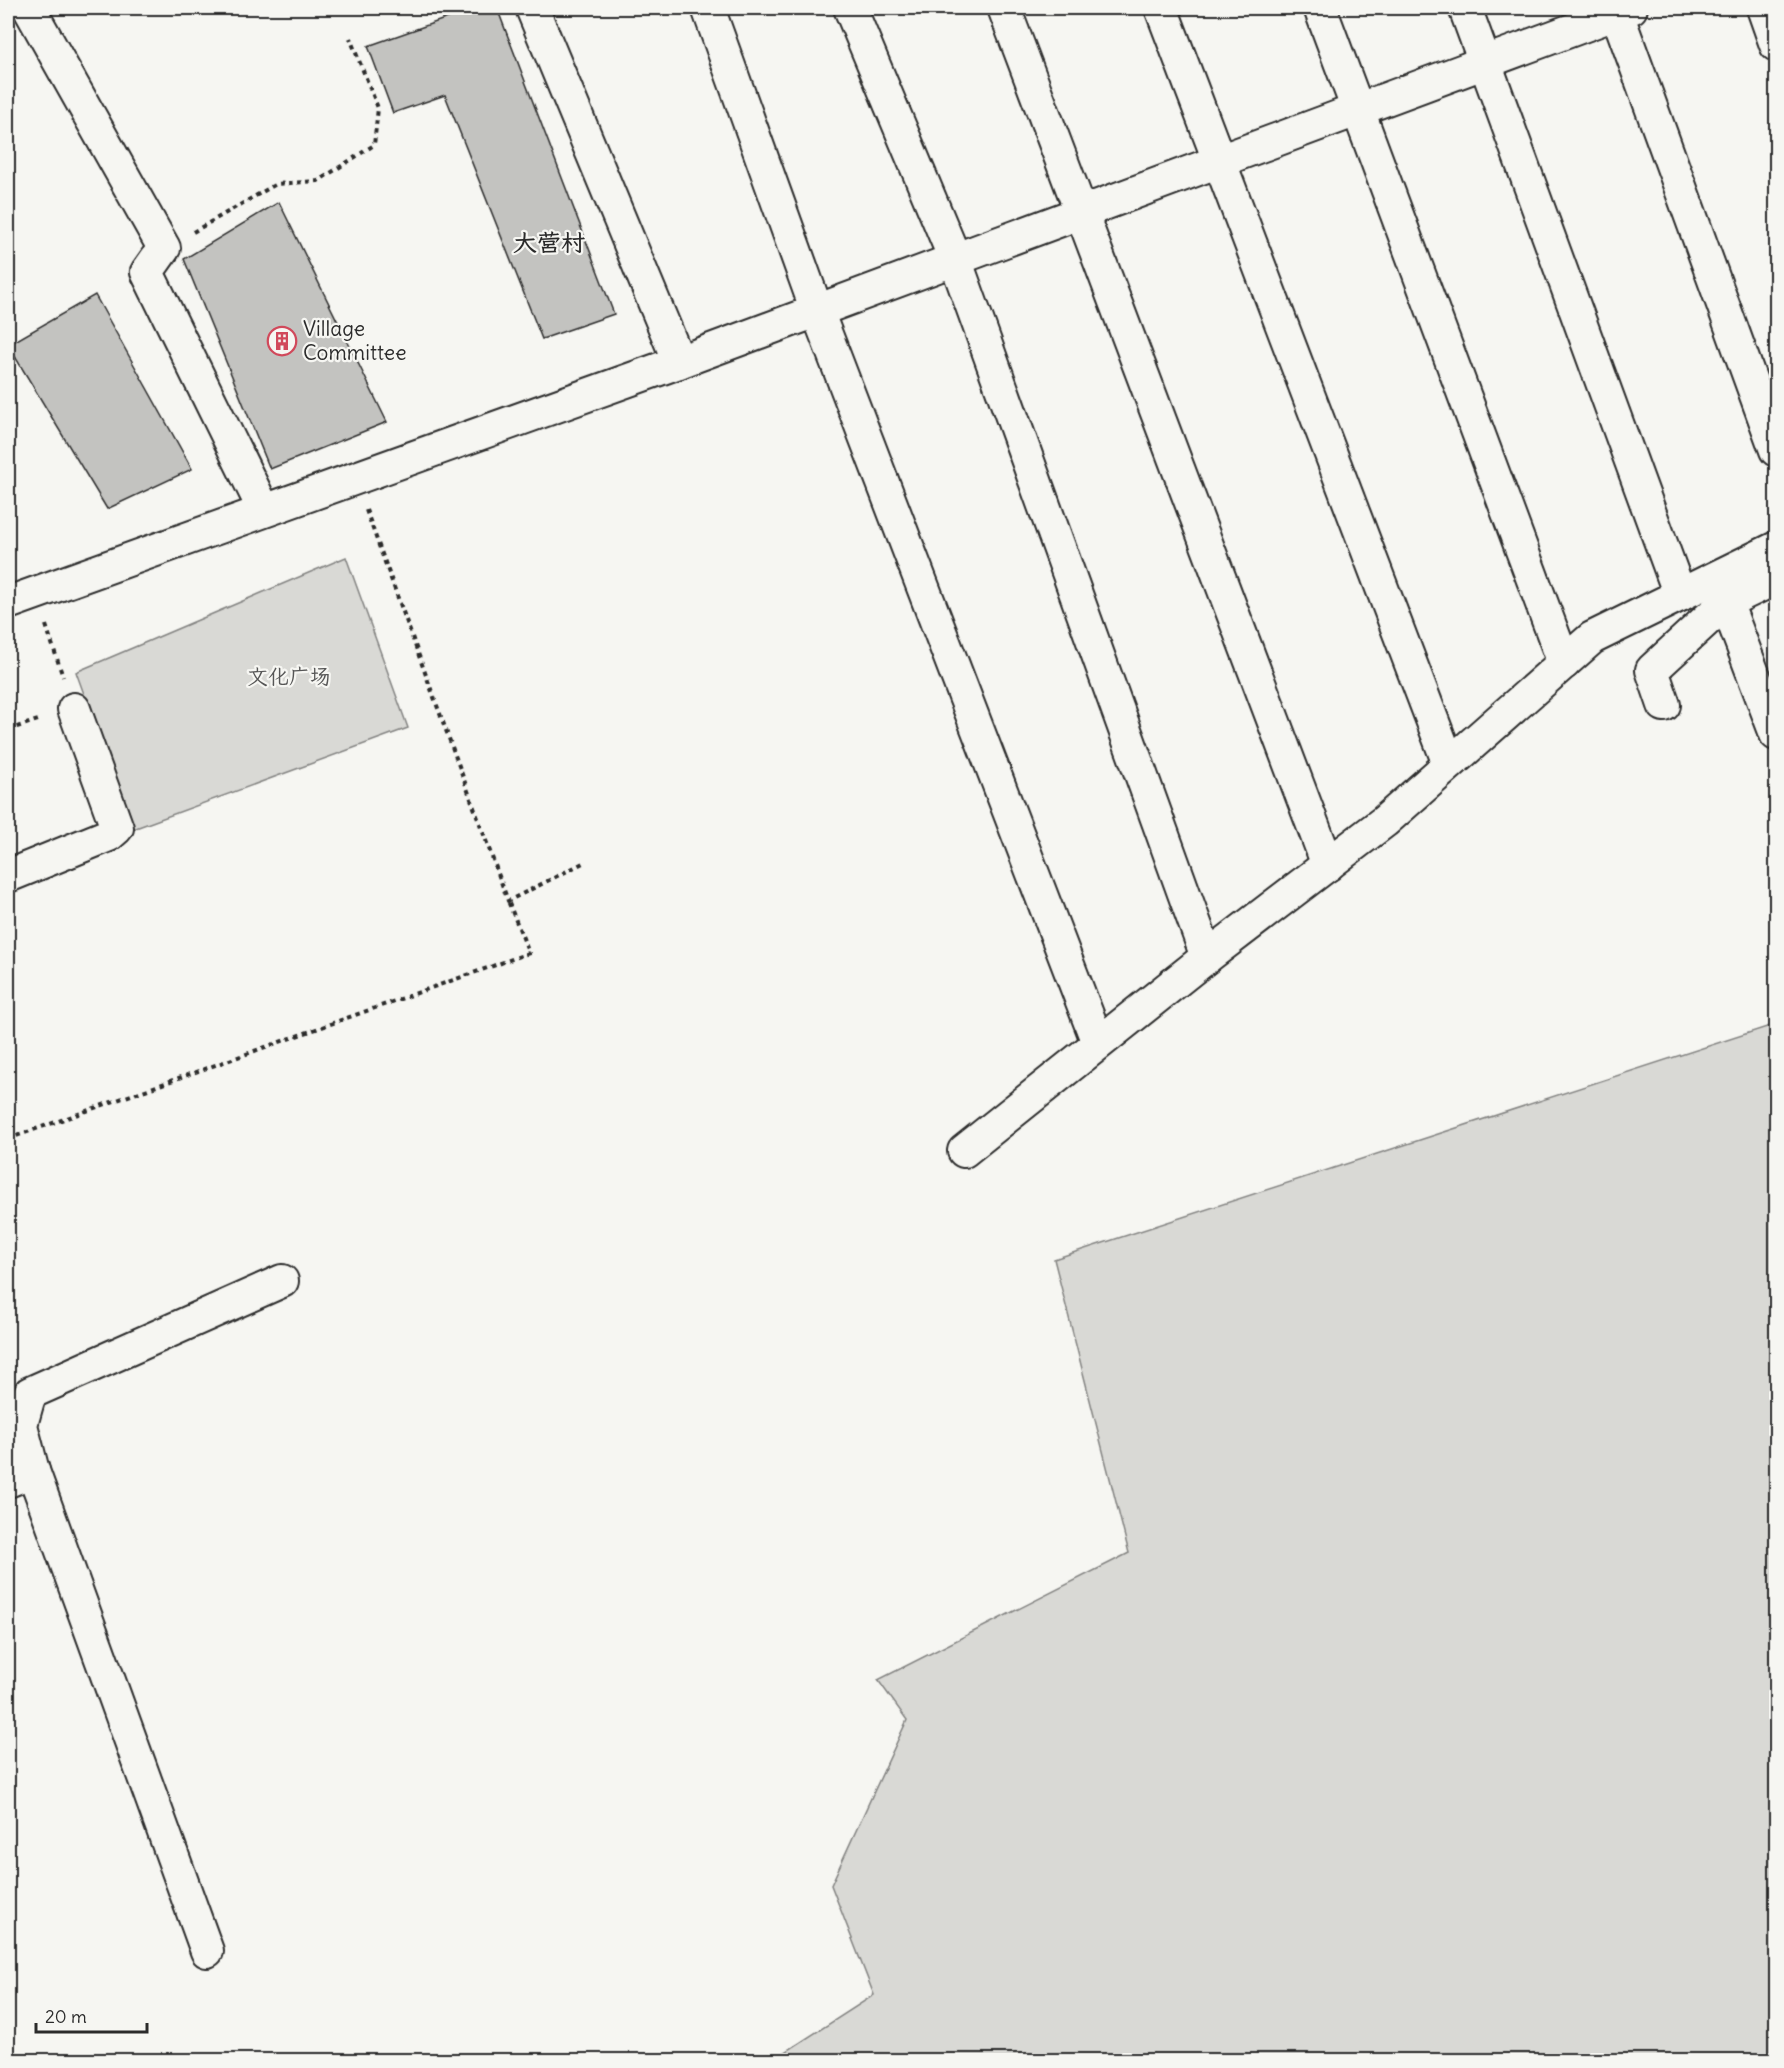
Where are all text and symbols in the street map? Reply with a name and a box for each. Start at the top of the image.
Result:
district label: 大营村 [513,227,585,257]
place label: Village Committee [303,315,407,366]
building icon: Village Committee [266,325,298,357]
park label: 文化广场 [247,663,331,690]
scale bar [36,1996,147,2034]
text: 20 m [45,2005,87,2028]

